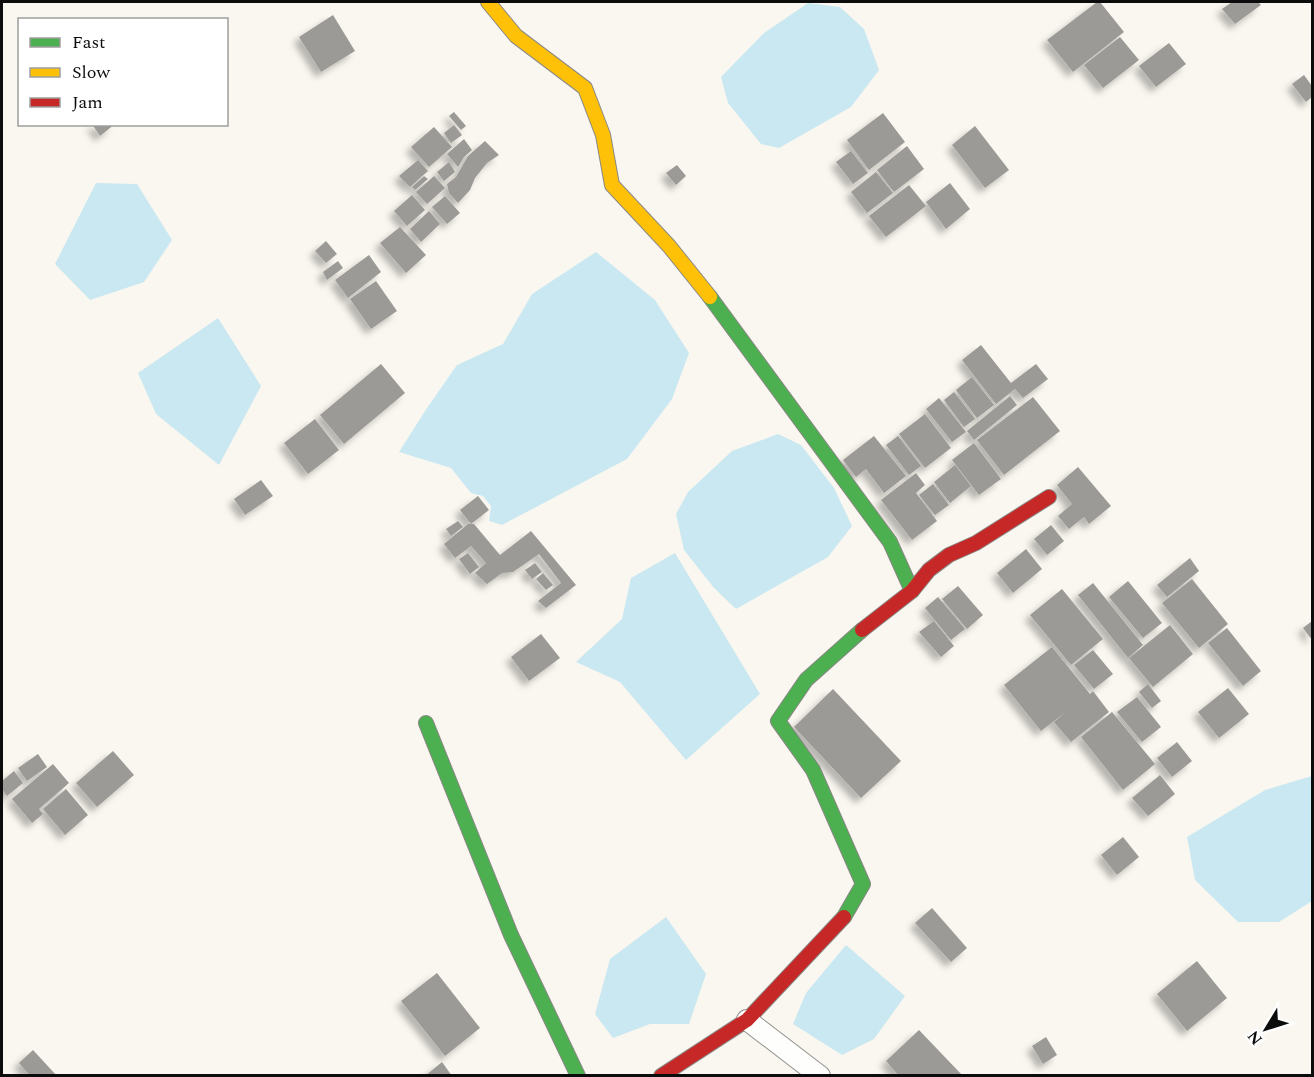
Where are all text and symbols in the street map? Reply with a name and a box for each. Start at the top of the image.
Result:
legend [18,18,228,126]
text: Fast [72,29,105,56]
text: Slow [72,59,111,86]
text: Jam [72,89,103,116]
north arrow [1236,999,1296,1059]
text: N [1241,1025,1268,1050]

